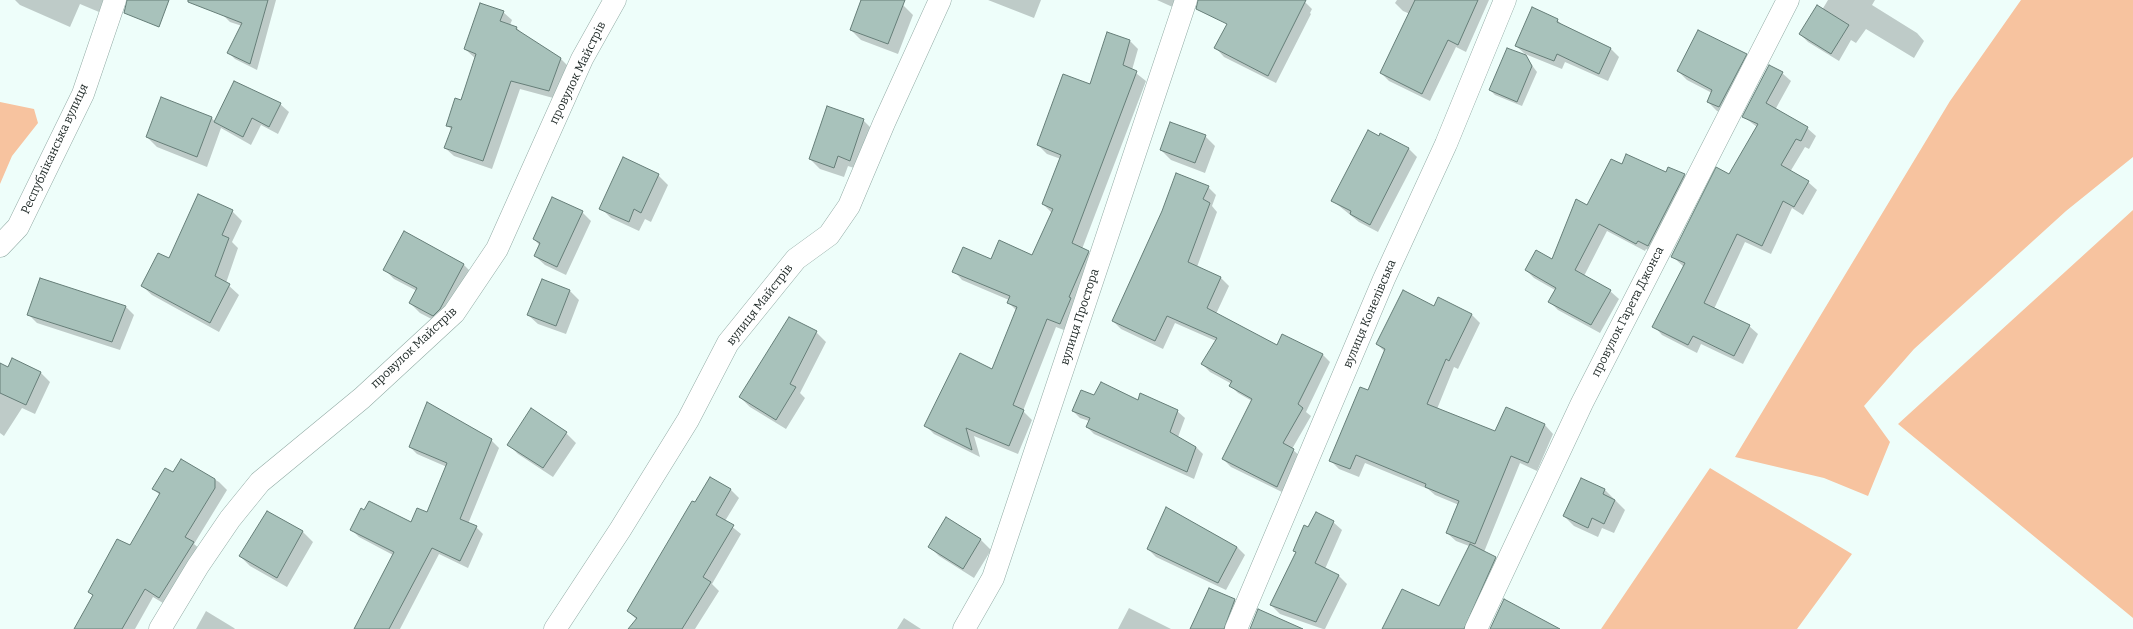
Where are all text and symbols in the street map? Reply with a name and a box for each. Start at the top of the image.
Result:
street label: провулок Майстрів [547,19,609,127]
street label: Республіканська вулиця [18,82,92,216]
street label: провулок Гарета Джонса [1589,244,1667,380]
street label: вулиця Конелівська [1341,258,1399,370]
street label: вулиця Майстрів [724,262,796,348]
street label: вулиця Простора [1058,267,1102,367]
street label: провулок Майстрів [368,304,460,392]

